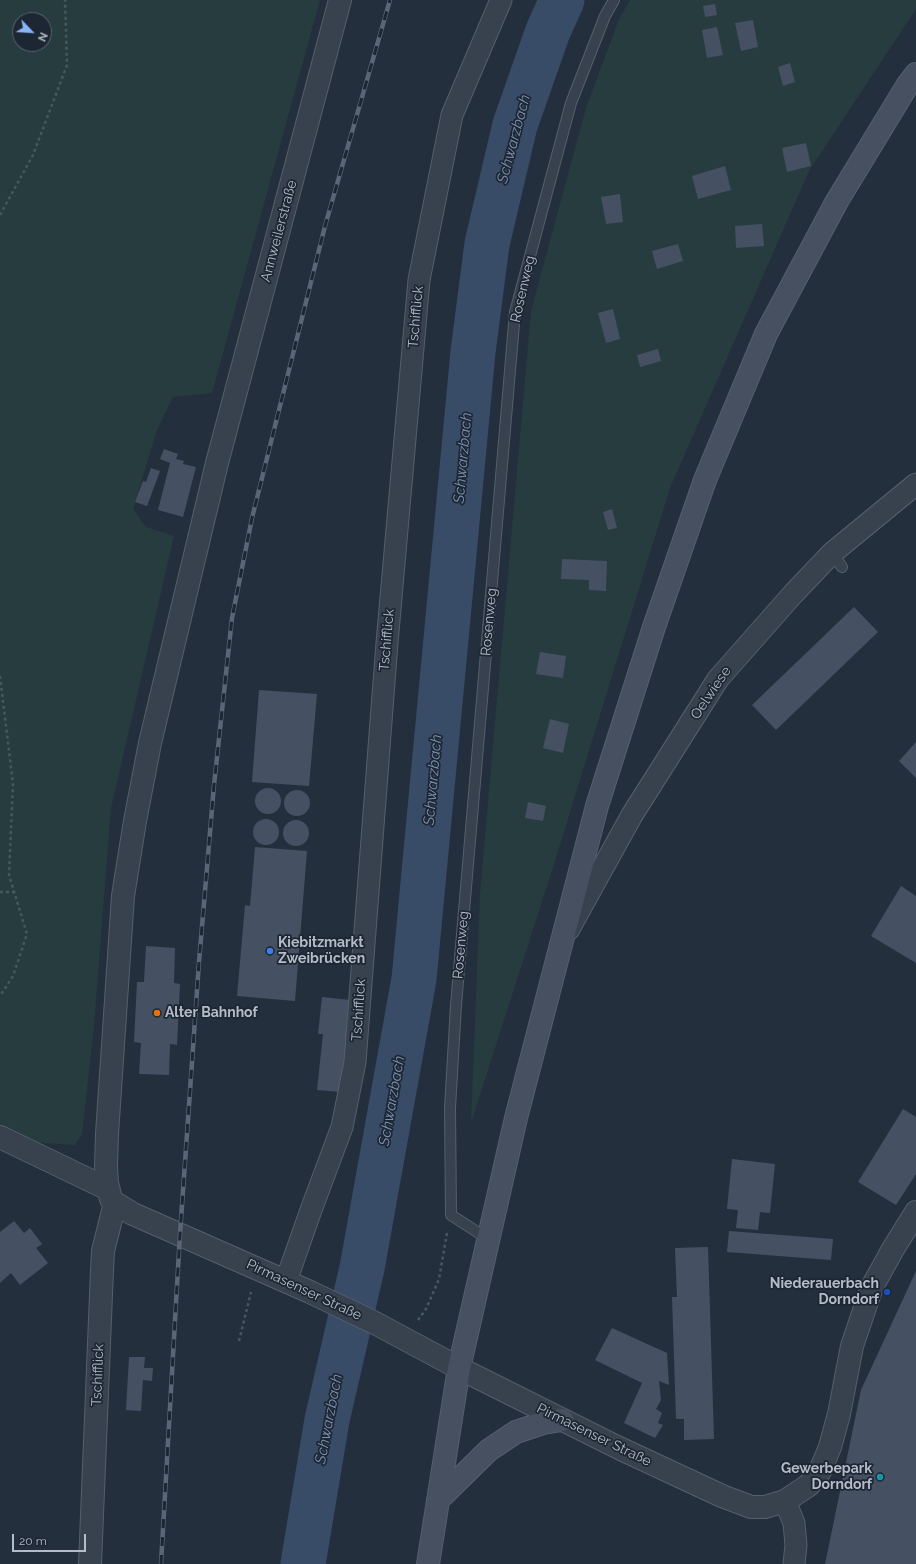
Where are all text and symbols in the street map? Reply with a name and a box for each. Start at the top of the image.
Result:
north arrow [12,12,52,52]
text: N [35,30,50,43]
water label: Schwarzbach [493,93,535,185]
street label: Annweilerstraße [257,178,301,284]
street label: Rosenweg [507,254,539,324]
street label: Tschifflick [405,285,427,349]
water label: Schwarzbach [450,412,476,504]
street label: Rosenweg [478,587,500,657]
street label: Tschifflick [376,608,398,672]
street label: Oelwiese [687,663,735,723]
water label: Schwarzbach [420,734,446,826]
street label: Rosenweg [450,910,472,980]
place label: Kiebitzmarkt Zweibrücken [278,935,365,968]
marker: Kiebitzmarkt Zweibrücken [265,946,275,956]
street label: Tschifflick [348,978,370,1042]
place label: Alter Bahnhof [165,1005,258,1021]
marker: Alter Bahnhof [152,1008,162,1018]
water label: Schwarzbach [375,1054,409,1148]
street label: Pirmasenser Straße [244,1256,364,1324]
place label: Niederauerbach Dorndorf [770,1276,879,1308]
marker: Niederauerbach Dorndorf [882,1287,892,1297]
street label: Tschifflick [89,1344,107,1406]
water label: Schwarzbach [311,1372,347,1466]
street label: Pirmasenser Straße [534,1400,654,1470]
place label: Gewerbepark Dorndorf [781,1461,872,1494]
marker: Gewerbepark Dorndorf [875,1472,885,1482]
scale bar [14,1526,88,1552]
text: 20 m [19,1534,47,1548]

